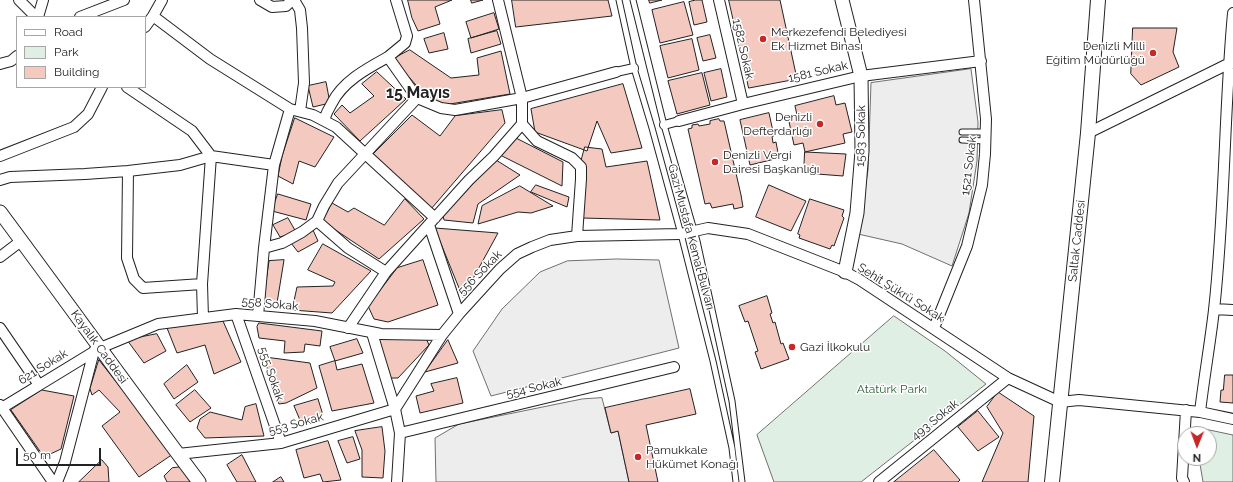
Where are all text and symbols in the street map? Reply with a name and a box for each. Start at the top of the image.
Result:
legend [16,16,146,88]
street label: 1582 Sokak [729,17,757,81]
text: Road [54,25,83,39]
place label: Merkezefendi Belediyesi Ek Hizmet Binası [771,25,907,53]
marker: Merkezefendi Belediyesi Ek Hizmet Binası [758,34,768,44]
place label: Denizli Milli Eğitim Müdürlüğü [1046,39,1145,67]
text: Park [54,45,79,59]
marker: Denizli Milli Eğitim Müdürlüğü [1148,48,1158,58]
street label: 1581 Sokak [787,58,849,86]
text: Building [54,65,100,79]
district label: 15 Mayıs [386,83,450,103]
street label: 1583 Sokak [853,105,869,167]
place label: Denizli Defterdarlığı [743,110,812,138]
marker: Denizli Defterdarlığı [815,119,825,129]
street label: 1521 Sokak [958,135,980,197]
place label: Denizli Vergi Dairesi Başkanlığı [723,148,819,176]
marker: Denizli Vergi Dairesi Başkanlığı [710,157,720,167]
street label: Gazi Mustafa Kemal Bulvarı [665,163,717,311]
street label: Saltak Caddesi [1066,199,1088,283]
street label: 556 Sokak [455,247,505,299]
street label: Şehit Şükrü Sokak [855,260,947,326]
street label: 558 Sokak [241,294,299,314]
street label: Kayalık Caddesi [67,307,131,387]
place label: Gazi İlkokulu [800,340,870,354]
marker: Gazi İlkokulu [787,342,797,352]
street label: 555 Sokak [255,345,287,403]
street label: 621 Sokak [16,346,70,388]
street label: 554 Sokak [505,375,563,401]
park label: Atatürk Parkı [857,382,927,396]
street label: 493 Sokak [908,397,962,443]
street label: 553 Sokak [267,410,325,438]
north arrow [1177,426,1217,466]
scale bar [18,440,103,466]
place label: Pamukkale Hükümet Konağı [646,443,739,471]
text: 50 m [23,448,51,462]
text: N [1192,451,1201,464]
marker: Pamukkale Hükümet Konağı [633,452,643,462]

